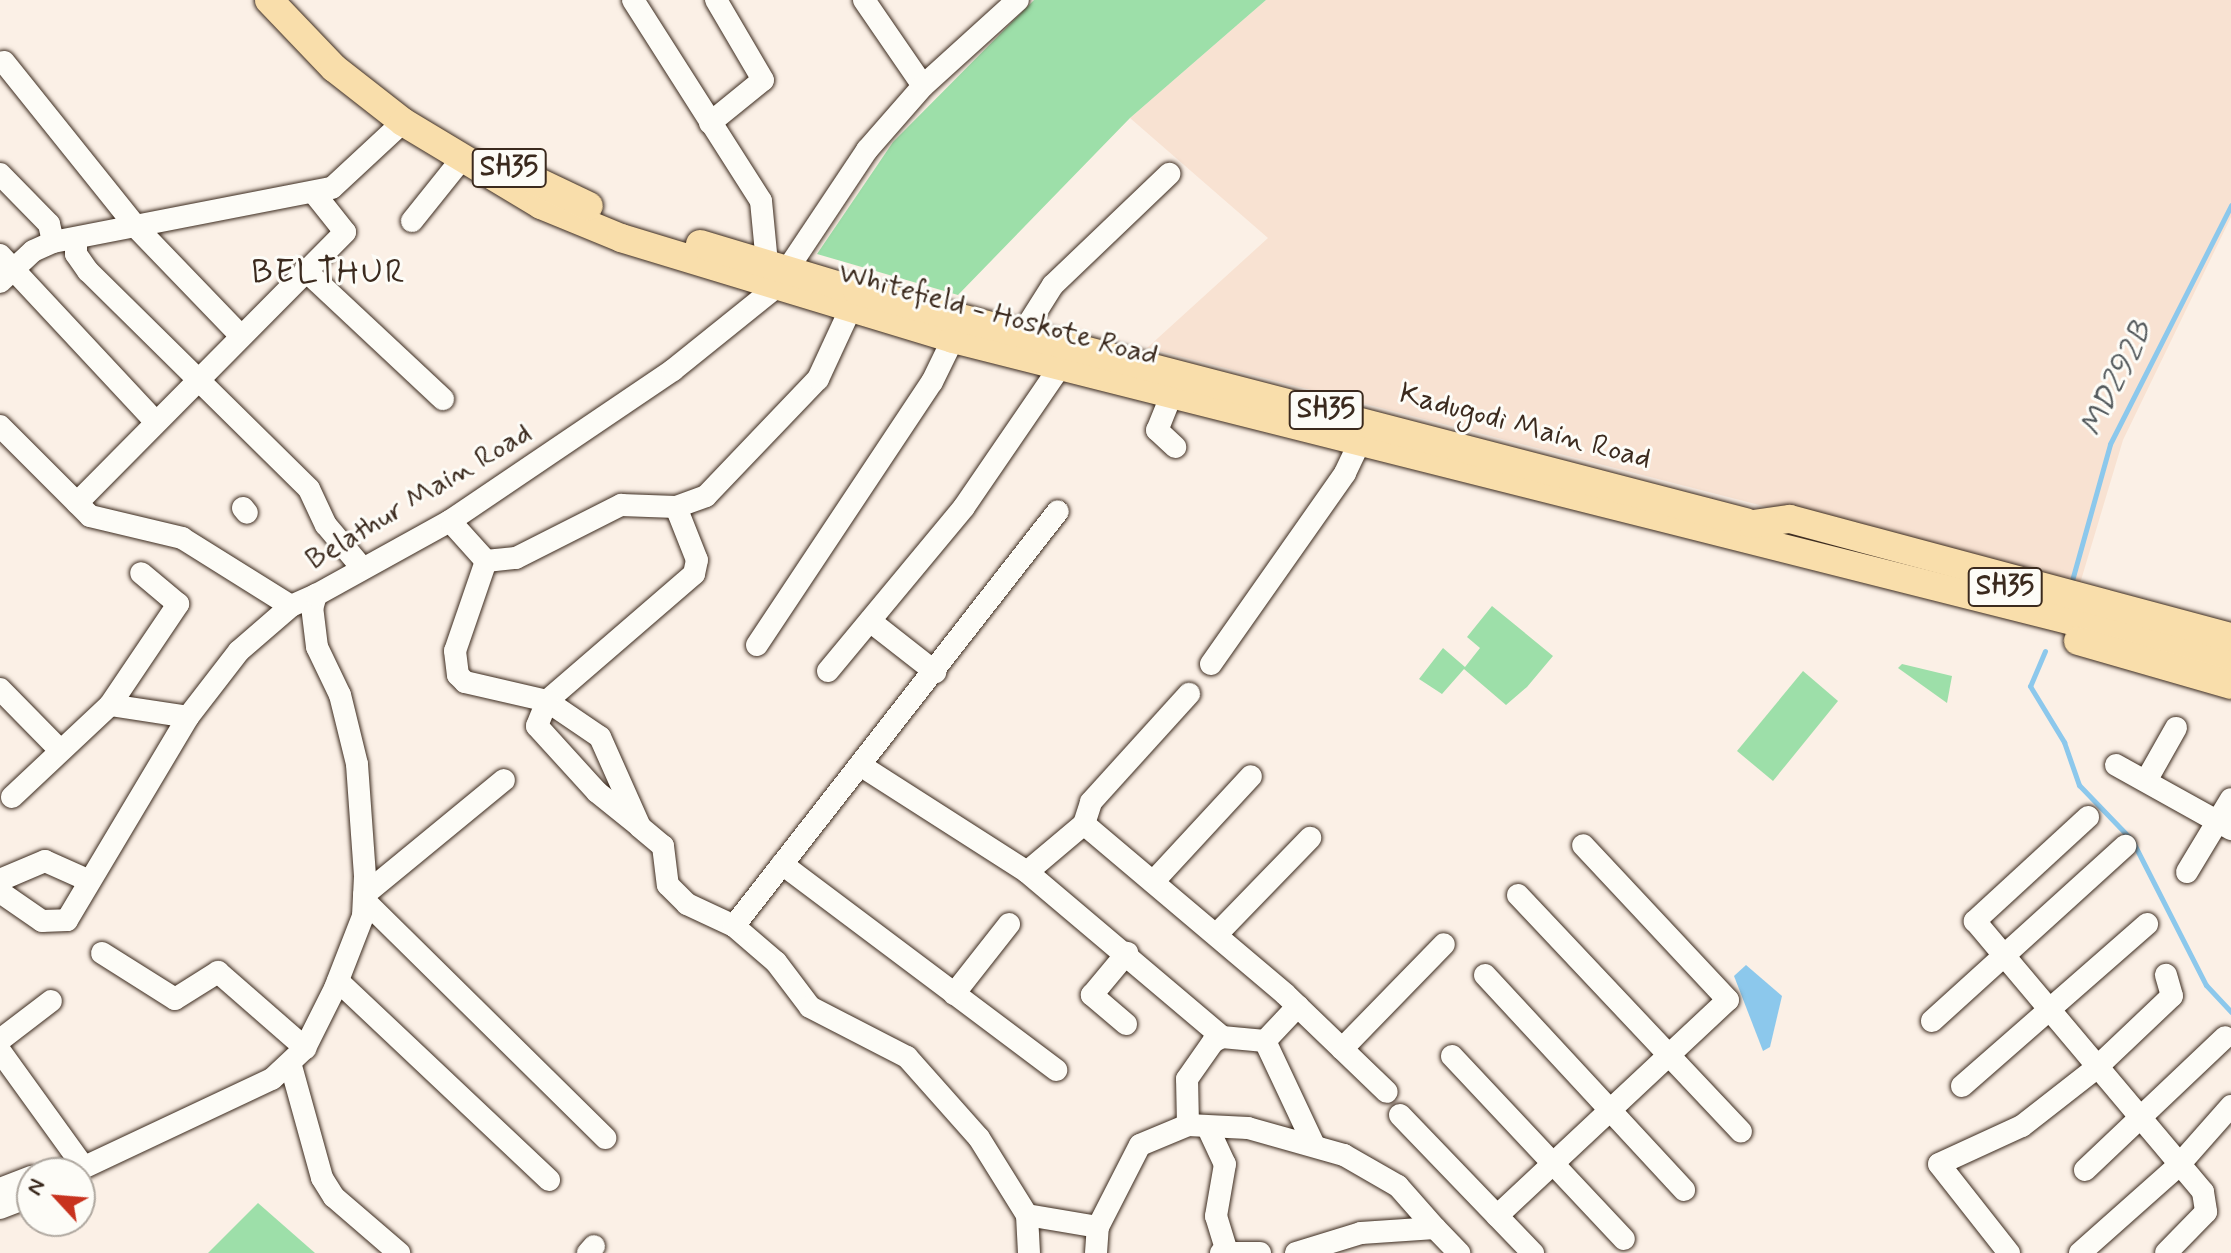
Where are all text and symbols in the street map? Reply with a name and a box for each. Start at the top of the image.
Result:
road number: SH35 [471,144,547,192]
district label: BELTHUR [252,253,406,293]
street label: Whitefield - Hoskote Road [834,255,1162,375]
water label: MD292B [2073,315,2161,443]
street label: Kadugodi Main Road [1399,377,1651,477]
road number: SH35 [1288,386,1364,434]
street label: Belathur Main Road [303,417,535,577]
road number: SH35 [1967,563,2043,611]
north arrow [16,1157,96,1237]
text: N [20,1175,52,1200]

